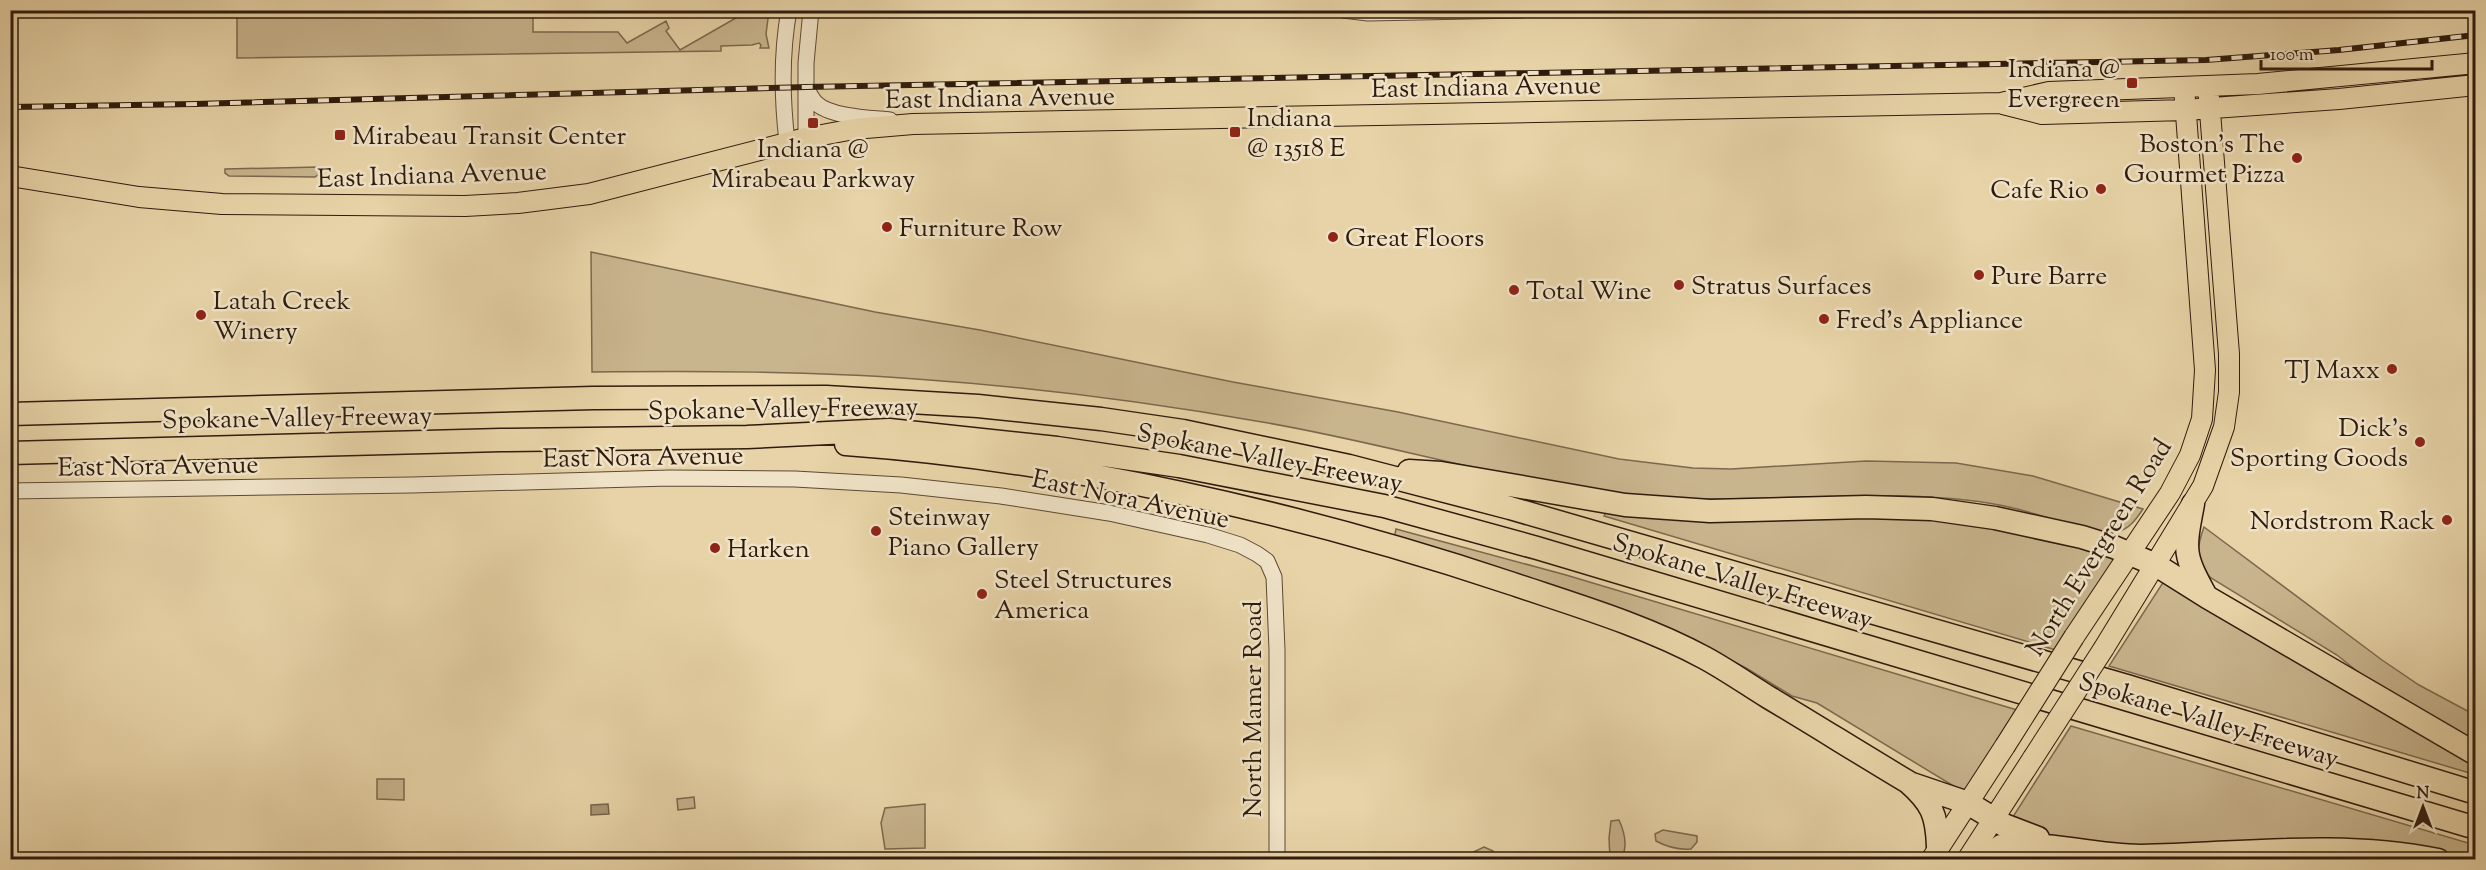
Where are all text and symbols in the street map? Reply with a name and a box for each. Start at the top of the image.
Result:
scale bar [2261,33,2432,71]
text: 100 m [2270,43,2314,69]
place label: Indiana @ Evergreen [2008,52,2120,119]
street label: East Indiana Avenue [1371,68,1601,109]
marker: Indiana @ Evergreen [2125,76,2139,90]
street label: East Indiana Avenue [885,79,1115,120]
place label: Indiana @ 13518 E [1247,101,1345,168]
marker: Indiana @ Mirabeau Parkway [806,116,820,130]
place label: Mirabeau Transit Center [352,119,627,156]
marker: Indiana @ 13518 E [1228,125,1242,139]
place label: Boston's The Gourmet Pizza [2124,127,2285,194]
marker: Mirabeau Transit Center [333,128,347,142]
place label: Indiana @ Mirabeau Parkway [711,132,915,199]
marker: Boston's The Gourmet Pizza [2290,151,2304,165]
street label: East Indiana Avenue [317,154,548,199]
place label: Cafe Rio [1990,173,2089,210]
marker: Cafe Rio [2094,182,2108,196]
place label: Furniture Row [899,211,1062,248]
marker: Furniture Row [880,220,894,234]
place label: Great Floors [1345,221,1484,258]
marker: Great Floors [1326,230,1340,244]
place label: Pure Barre [1991,259,2107,296]
marker: Pure Barre [1972,268,1986,282]
place label: Stratus Surfaces [1691,269,1871,306]
place label: Total Wine [1526,274,1652,311]
marker: Stratus Surfaces [1672,278,1686,292]
marker: Total Wine [1507,283,1521,297]
place label: Latah Creek Winery [213,284,351,351]
place label: Fred's Appliance [1836,303,2023,340]
marker: Latah Creek Winery [194,308,208,322]
marker: Fred's Appliance [1817,312,1831,326]
place label: TJ Maxx [2284,353,2380,390]
marker: TJ Maxx [2385,362,2399,376]
street label: Spokane Valley Freeway [648,390,919,431]
street label: Spokane Valley Freeway [162,399,433,440]
place label: Dick's Sporting Goods [2230,411,2408,478]
street label: Spokane Valley Freeway [1133,415,1406,503]
street label: North Evergreen Road [2018,432,2182,664]
marker: Dick's Sporting Goods [2413,435,2427,449]
street label: East Nora Avenue [542,438,744,479]
street label: East Nora Avenue [57,447,259,488]
street label: East Nora Avenue [1028,461,1233,539]
place label: Steinway Piano Gallery [888,500,1039,567]
place label: Nordstrom Rack [2250,504,2435,541]
marker: Nordstrom Rack [2440,513,2454,527]
marker: Steinway Piano Gallery [869,524,883,538]
street label: Spokane Valley Freeway [1608,525,1877,640]
place label: Harken [727,532,810,569]
marker: Harken [708,541,722,555]
place label: Steel Structures America [994,563,1172,630]
marker: Steel Structures America [975,587,989,601]
street label: North Mamer Road [1236,600,1273,818]
street label: Spokane Valley Freeway [2074,664,2343,779]
north arrow [2393,777,2453,837]
text: N [2417,783,2430,806]

